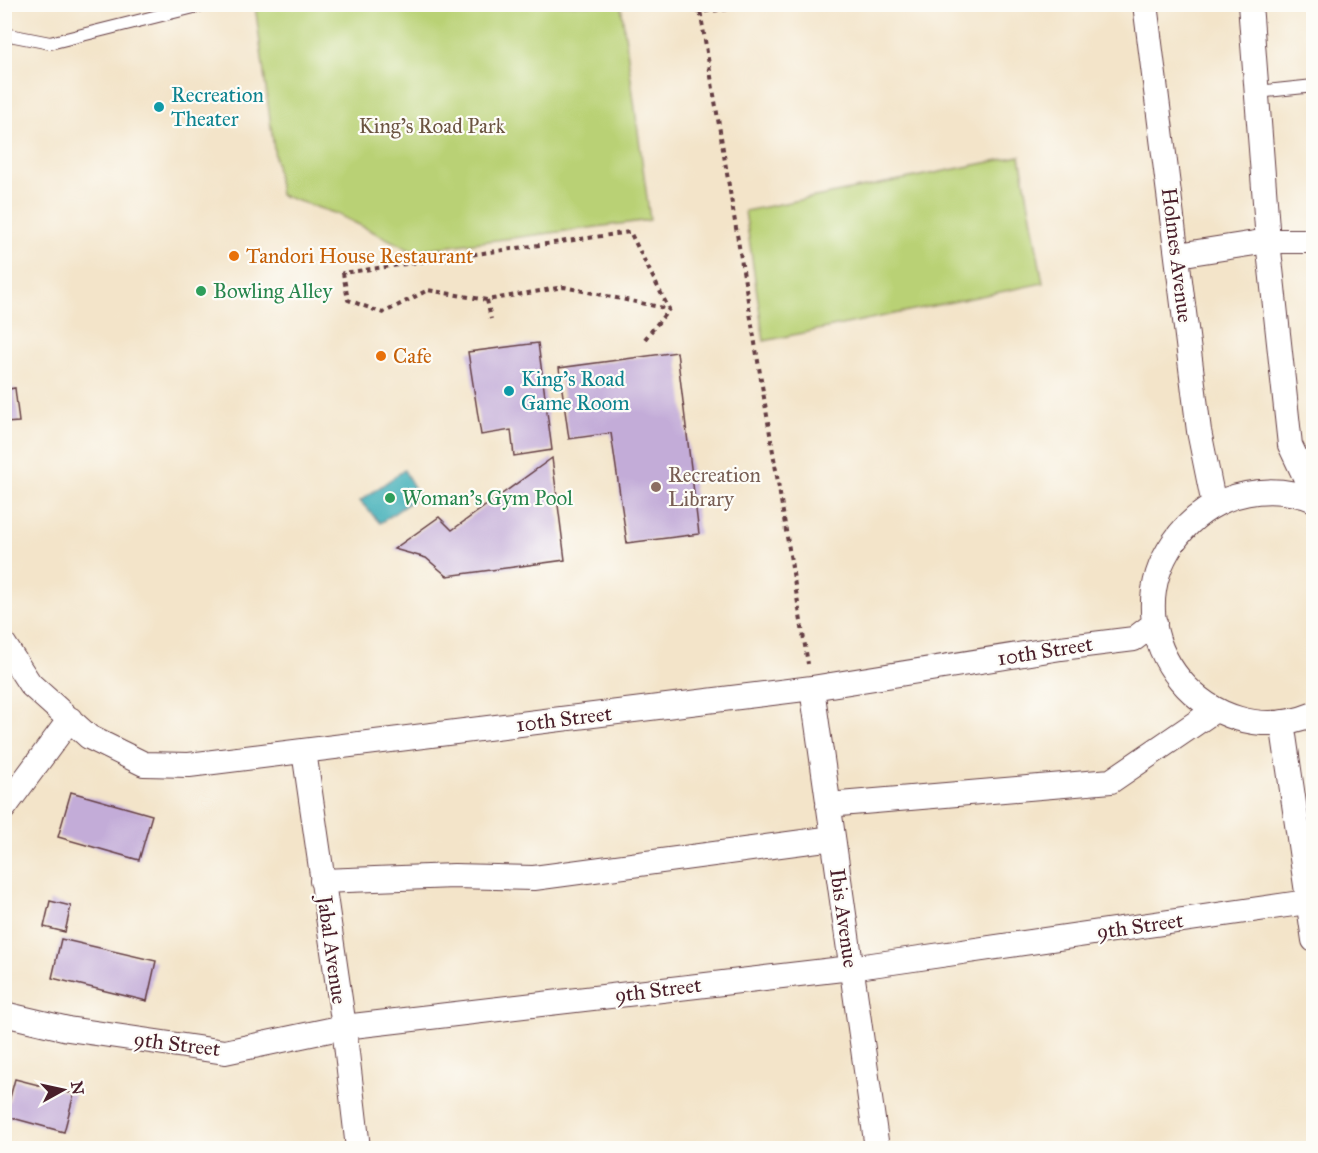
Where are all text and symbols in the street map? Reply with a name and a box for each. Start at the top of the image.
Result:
place label: Recreation Theater [171,82,264,132]
marker: Recreation Theater [152,100,166,114]
park label: King's Road Park [359,113,505,139]
street label: Holmes Avenue [1156,186,1198,324]
place label: Tandori House Restaurant [246,243,474,269]
marker: Tandori House Restaurant [227,249,241,263]
place label: Bowling Alley [213,278,333,304]
marker: Bowling Alley [194,284,208,298]
place label: Cafe [393,343,432,369]
marker: Cafe [374,349,388,363]
place label: King's Road Game Room [521,366,630,416]
marker: King's Road Game Room [502,384,516,398]
place label: Recreation Library [668,462,761,512]
marker: Recreation Library [649,480,663,494]
place label: Woman's Gym Pool [402,485,573,511]
marker: Woman's Gym Pool [383,491,397,505]
street label: 10th Street [995,631,1095,671]
street label: 10th Street [515,700,614,738]
street label: Ibis Avenue [824,867,864,970]
street label: Jabal Avenue [311,892,353,1006]
street label: 9th Street [1095,907,1185,945]
street label: 9th Street [613,972,703,1008]
street label: 9th Street [132,1026,222,1062]
north arrow [33,1060,93,1120]
text: N [67,1080,88,1096]

